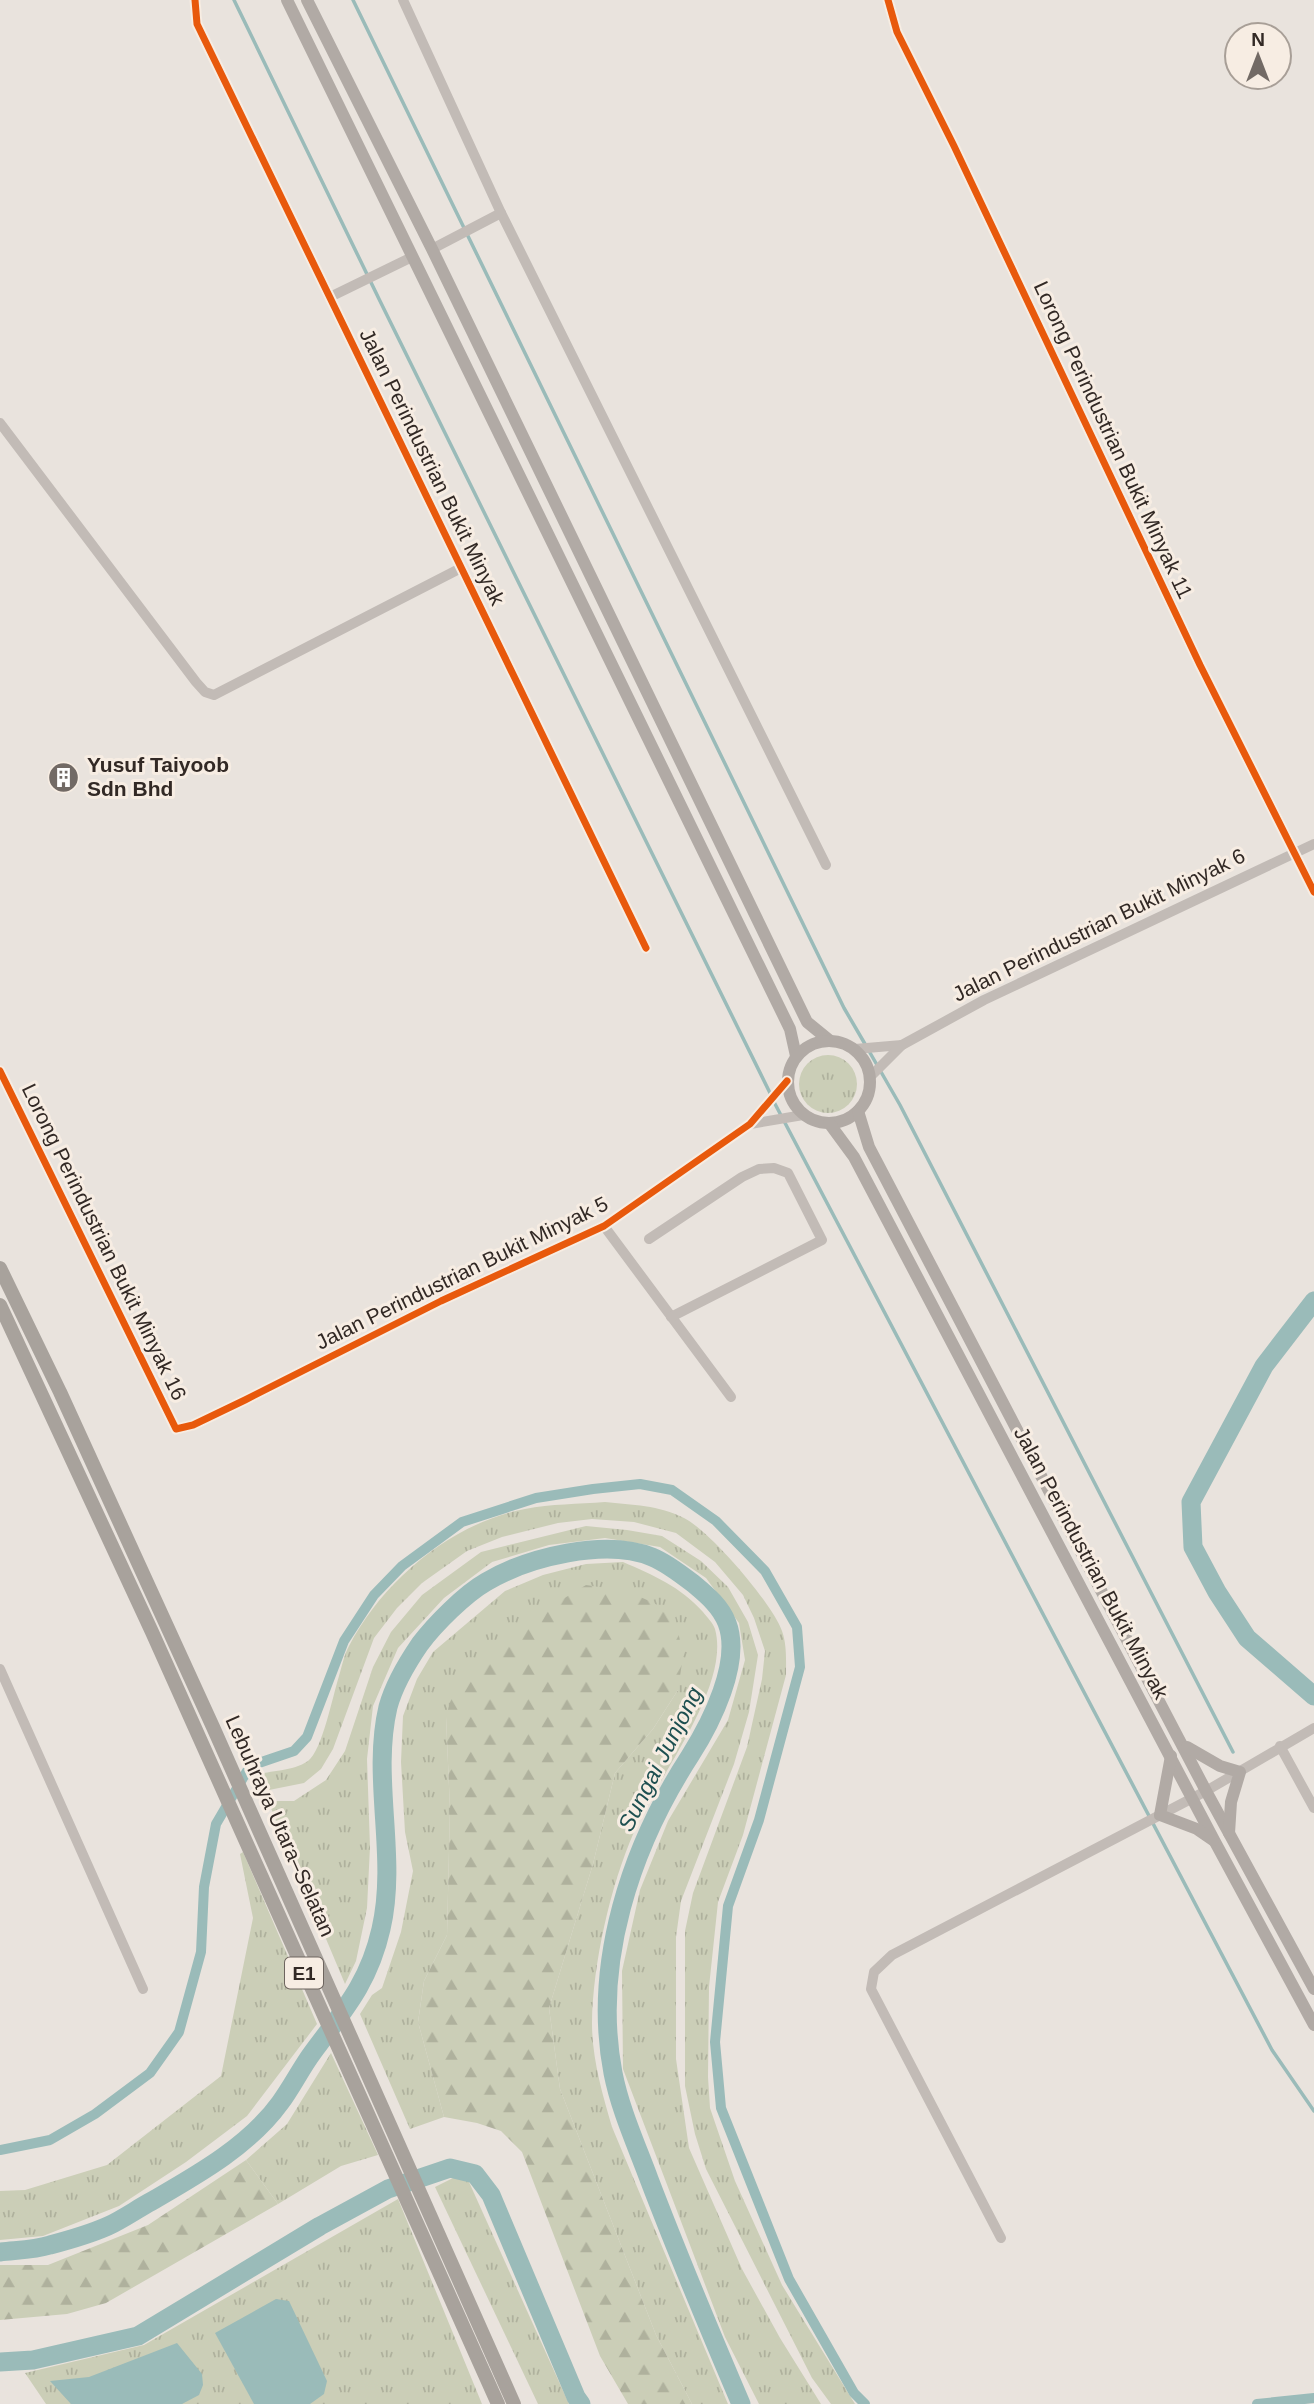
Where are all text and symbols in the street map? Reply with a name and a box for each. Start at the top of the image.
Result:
north arrow [1223,21,1293,91]
text: N [1251,29,1265,50]
street label: Lorong Perindustrian Bukit Minyak 11 [1030,277,1197,602]
street label: Jalan Perindustrian Bukit Minyak [355,325,510,609]
place label: Yusuf Taiyoob Sdn Bhd [87,753,229,800]
building icon: Yusuf Taiyoob Sdn Bhd [47,760,81,794]
street label: Jalan Perindustrian Bukit Minyak 6 [949,844,1249,1006]
street label: Lorong Perindustrian Bukit Minyak 16 [18,1080,191,1404]
street label: Jalan Perindustrian Bukit Minyak 5 [312,1192,612,1354]
street label: Jalan Perindustrian Bukit Minyak [1010,1423,1173,1703]
water label: Sungai Junjong [612,1682,708,1836]
street label: Lebuhraya Utara–Selatan [221,1712,340,1940]
road number: E1 [285,1957,323,1988]

